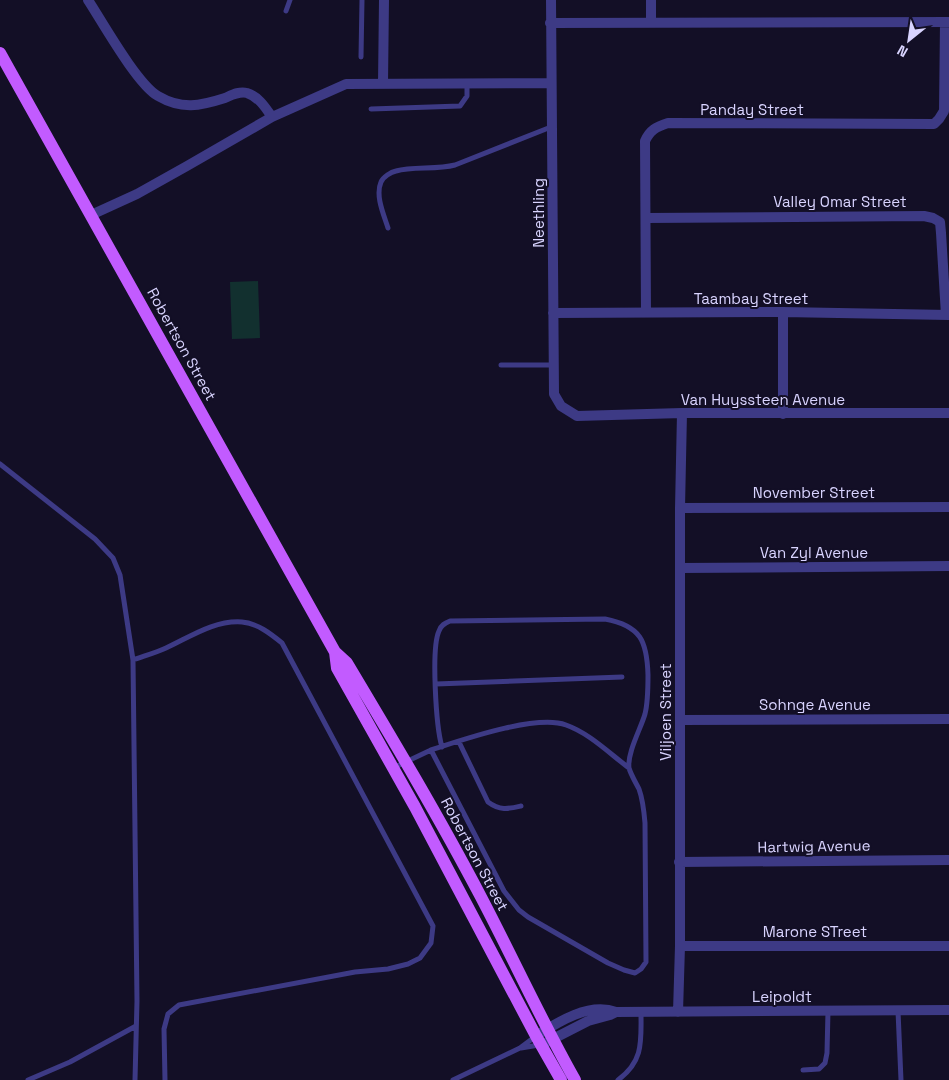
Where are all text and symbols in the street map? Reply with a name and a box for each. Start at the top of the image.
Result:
north arrow [884,15,934,65]
text: N [894,41,911,61]
street label: Panday Street [700,100,804,119]
street label: Neethling [529,178,548,248]
street label: Valley Omar Street [773,192,907,211]
street label: Robertson Street [143,284,221,404]
street label: Taambay Street [694,289,808,308]
street label: Van Huyssteen Avenue [681,390,845,409]
street label: November Street [753,483,875,502]
street label: Van Zyl Avenue [760,543,868,562]
street label: Viljoen Street [656,663,675,761]
street label: Sohnge Avenue [759,695,871,714]
street label: Robertson Street [437,794,513,914]
street label: Hartwig Avenue [757,836,871,856]
street label: Marone STreet [763,922,867,941]
street label: Leipoldt [752,987,812,1006]

